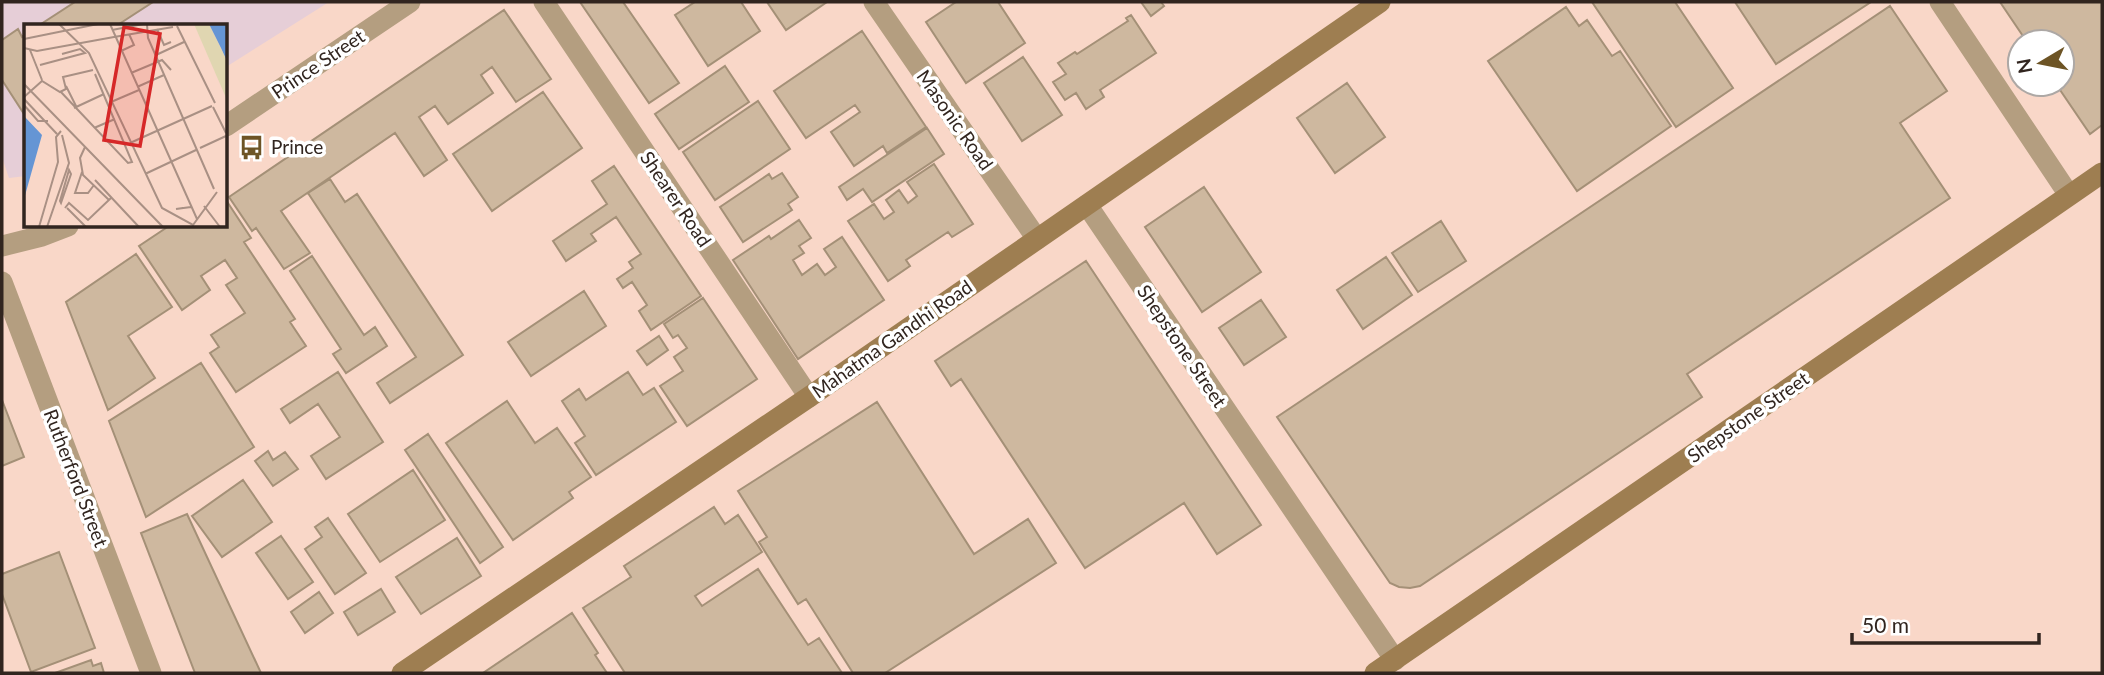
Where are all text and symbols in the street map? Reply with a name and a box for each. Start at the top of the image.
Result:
inset map [24,24,228,228]
street label: Prince Street [267,24,369,103]
north arrow [2006,28,2076,98]
text: N [2011,57,2036,75]
street label: Masonic Road [912,65,998,174]
bus stop icon: Prince [237,133,265,161]
place label: Prince [271,135,323,158]
street label: Shearer Road [636,147,717,251]
street label: Mahatma Gandhi Road [807,275,976,403]
street label: Shepstone Street [1133,280,1232,411]
street label: Shepstone Street [1683,366,1813,467]
street label: Rutherford Street [40,406,113,550]
scale bar [1852,602,2039,646]
text: 50 m [1862,612,1909,637]

